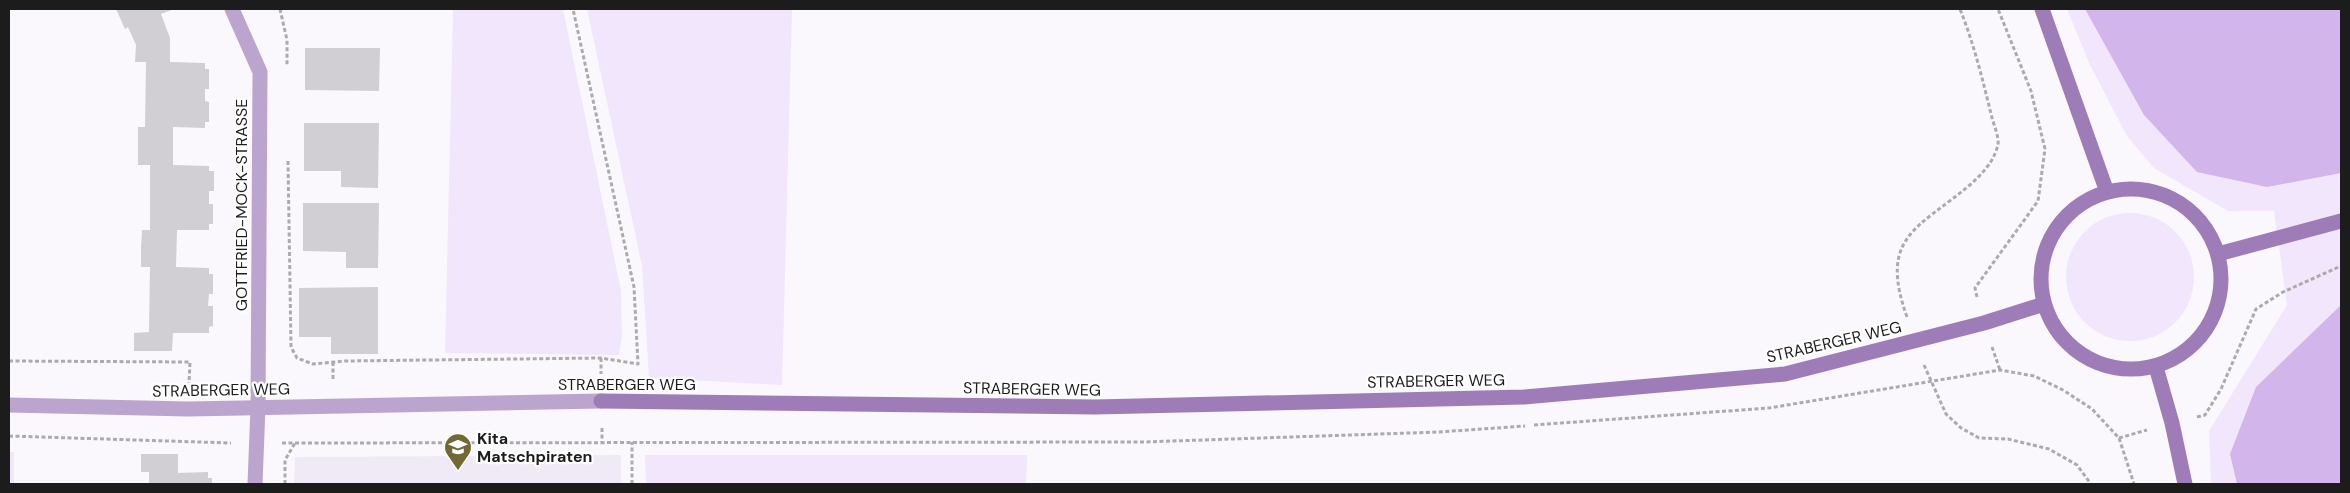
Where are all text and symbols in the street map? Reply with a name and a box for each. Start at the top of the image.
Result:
street label: GOTTFRIED-MOCK-STRASSE [231,99,252,311]
street label: STRABERGER WEG [1764,316,1904,368]
street label: STRABERGER WEG [1367,369,1505,393]
street label: STRABERGER WEG [558,374,696,395]
street label: STRABERGER WEG [963,377,1101,401]
street label: STRABERGER WEG [152,378,290,402]
place label: Kita Matschpiraten [477,428,592,467]
school or university icon: Kita Matschpiraten [443,432,473,471]

